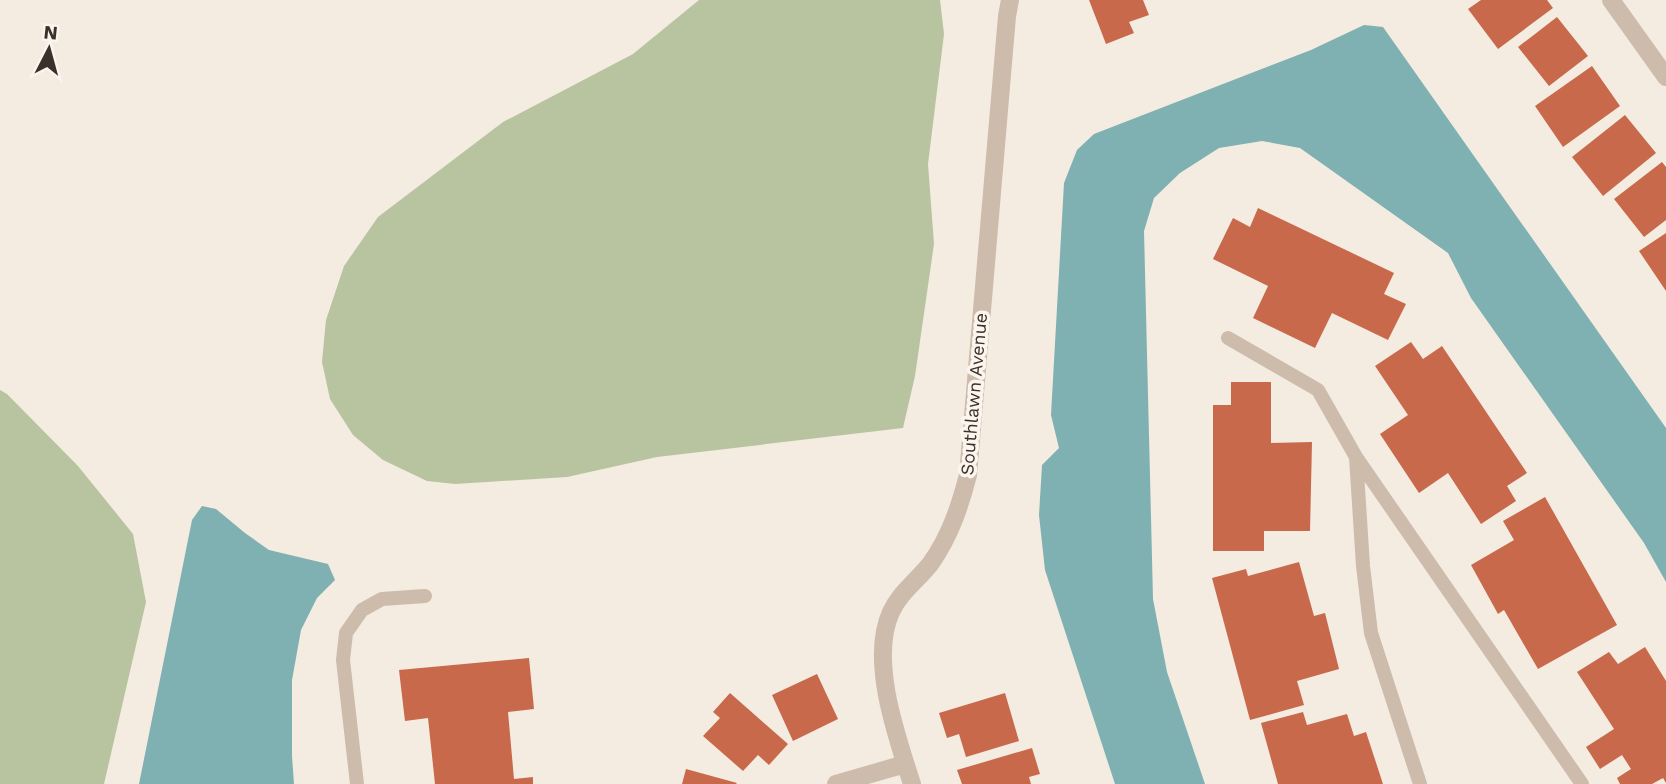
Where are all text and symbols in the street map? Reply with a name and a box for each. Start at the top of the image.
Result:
north arrow [14,14,84,84]
text: N [43,20,59,45]
street label: Southlawn Avenue [956,312,991,476]

